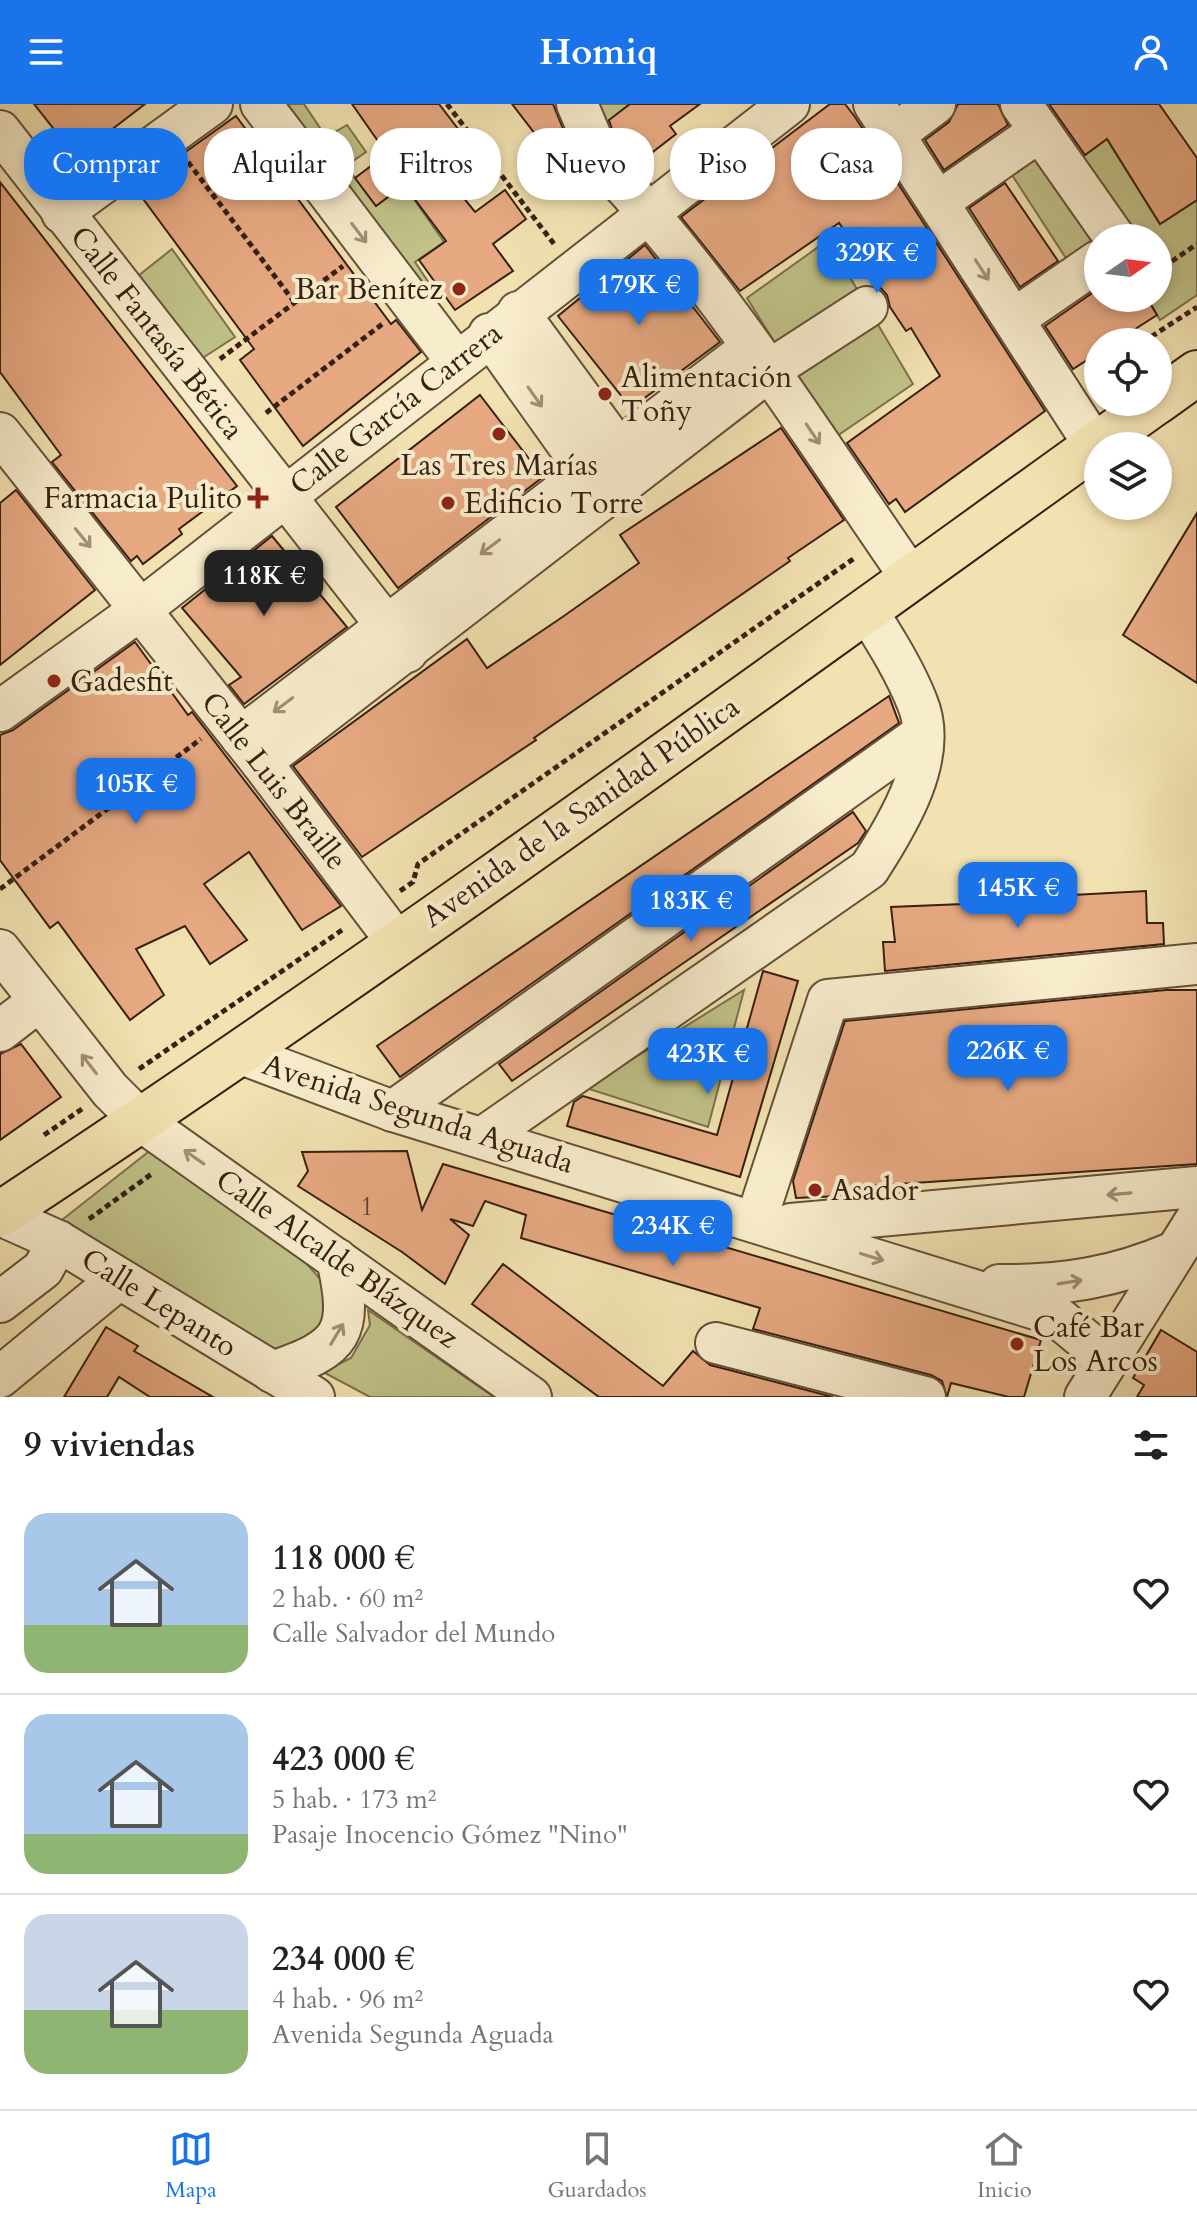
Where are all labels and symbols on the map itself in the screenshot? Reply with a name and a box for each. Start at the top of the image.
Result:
street label: Calle Fantasía Bética [61,218,253,448]
one-way arrow [351,222,368,243]
north arrow [1084,224,1172,312]
pin: 329K € [812,227,942,295]
pin: 179K € [574,259,704,327]
one-way arrow [974,259,991,281]
place label: Bar Benítez [295,269,444,310]
marker: Bar Benítez [450,280,468,298]
street label: Calle García Carrera [281,313,511,505]
place label: Alimentación Toñy [621,357,792,432]
marker: Alimentación Toñy [596,385,614,403]
one-way arrow [527,386,543,408]
one-way arrow [805,423,821,445]
marker: Las Tres Marías [490,425,508,443]
place label: Las Tres Marías [400,445,598,486]
place label: Farmacia Pulito [44,478,242,519]
place label: Edificio Torre [464,483,644,524]
marker: Farmacia Pulito [249,489,267,507]
marker: Edificio Torre [439,494,457,512]
one-way arrow [74,527,92,548]
one-way arrow [480,539,501,556]
pin: 118K € [199,550,329,618]
place label: Gadesfit [70,661,173,702]
marker: Gadesfit [45,672,63,690]
street label: Calle Luis Braille [191,683,357,879]
street label: Avenida de la Sanidad Pública [414,687,748,937]
one-way arrow [273,696,294,713]
pin: 105K € [71,758,201,826]
pin: 145K € [953,862,1083,930]
pin: 183K € [626,875,756,943]
pin: 226K € [943,1025,1073,1093]
pin: 423K € [643,1028,773,1096]
street label: Avenida Segunda Aguada [257,1044,579,1184]
one-way arrow [80,1054,97,1075]
one-way arrow [184,1149,205,1166]
street label: Calle Alcalde Blázquez [207,1160,467,1359]
place label: Asador [831,1170,919,1211]
marker: Asador [806,1181,824,1199]
one-way arrow [1106,1187,1133,1202]
house number: 1 [360,1189,374,1224]
pin: 234K € [608,1200,738,1268]
street label: Calle Lepanto [73,1239,245,1367]
one-way arrow [859,1250,885,1265]
one-way arrow [1057,1273,1082,1288]
place label: Café Bar Los Arcos [1033,1307,1158,1382]
one-way arrow [329,1323,345,1346]
marker: Café Bar Los Arcos [1008,1335,1026,1353]

